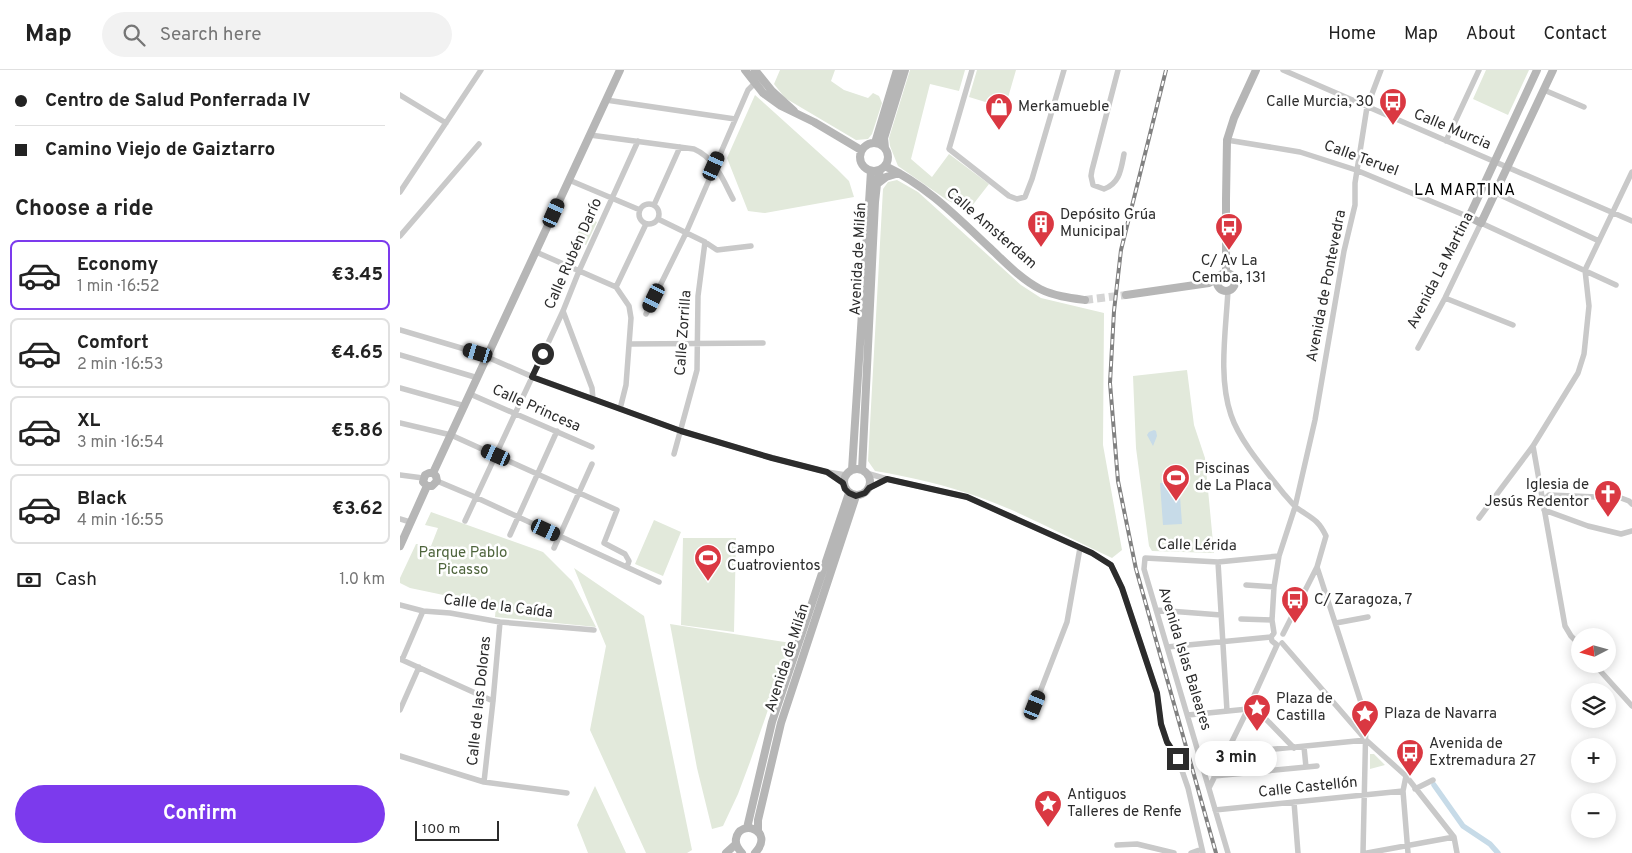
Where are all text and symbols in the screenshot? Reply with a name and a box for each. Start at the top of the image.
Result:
search box [102,12,452,57]
text: Map [25,20,72,50]
icon: search [120,21,148,49]
text: Search here [160,23,261,47]
text: Home [1328,23,1376,46]
text: Map [1404,23,1438,46]
text: About [1466,23,1515,46]
text: Contact [1543,23,1607,46]
bus stop icon: Calle Murcia, 30 [1378,87,1408,126]
text: Centro de Salud Ponferrada IV [45,89,311,113]
shop icon: Merkamueble [984,92,1014,131]
place label: Calle Murcia, 30 [1266,93,1374,112]
place label: Merkamueble [1018,98,1109,117]
street label: Calle Murcia [1410,105,1494,155]
street label: Calle Teruel [1321,137,1401,181]
text: Camino Viejo de Gaiztarro [45,138,275,162]
car [701,149,726,183]
district label: LA MARTINA [1414,181,1516,201]
street label: Calle Amsterdam [942,184,1040,274]
street label: Calle Rubén Darío [541,195,607,313]
text: Choose a ride [15,196,153,223]
car [541,196,566,230]
street label: Avenida de Milán [847,202,871,316]
place label: Depósito Grúa Municipal [1060,206,1156,242]
street label: Avenida de Pontevedra [1303,208,1351,364]
building icon: Depósito Grúa Municipal [1026,209,1056,248]
street label: Avenida La Martina [1403,209,1479,333]
bus stop icon: C/ Av La Cemba, 131 [1214,212,1244,251]
place label: C/ Av La Cemba, 131 [1192,252,1266,288]
icon: car [17,253,62,298]
text: Economy [77,253,158,277]
text: €3.45 [332,263,383,287]
text: 1 min · 16:52 [77,277,160,297]
car [640,281,667,315]
street label: Calle Zorrilla [672,290,696,376]
icon: car [17,331,62,376]
text: Comfort [77,331,149,355]
text: €4.65 [331,341,383,365]
car [461,341,494,365]
route start [532,343,554,365]
text: 2 min · 16:53 [77,355,163,375]
street label: Calle Princesa [489,381,583,437]
icon: car [17,409,62,454]
text: XL [77,409,100,433]
text: €5.86 [331,419,383,443]
text: 3 min · 16:54 [77,433,164,453]
car [479,442,512,468]
place label: Piscinas de La Placa [1195,460,1272,496]
sports icon: Piscinas de La Placa [1161,463,1191,502]
place label: Iglesia de Jesús Redentor [1485,476,1589,512]
church icon: Iglesia de Jesús Redentor [1593,479,1623,518]
icon: car [17,487,62,532]
text: Black [77,487,127,511]
text: €3.62 [332,497,383,521]
text: 4 min · 16:55 [77,511,164,531]
car [529,517,562,543]
street label: Calle Lérida [1157,536,1237,556]
place label: Campo Cuatrovientos [727,540,820,576]
sports icon: Campo Cuatrovientos [693,543,723,582]
park label: Parque Pablo Picasso [419,544,507,580]
icon: cash [15,566,43,594]
text: Cash [55,568,97,592]
text: 1.0 km [339,570,385,590]
street label: Avenida Islas Baleares [1153,585,1215,733]
bus stop icon: C/ Zaragoza, 7 [1280,585,1310,624]
street label: Calle de la Caída [442,591,554,623]
place label: C/ Zaragoza, 7 [1314,591,1412,610]
street label: Avenida de Milán [761,601,815,715]
north arrow [1571,628,1616,672]
map controls [1571,628,1616,838]
street label: Calle de las Doloras [464,635,496,767]
button: layers [1571,683,1616,728]
car [1022,688,1047,722]
place label: Plaza de Castilla [1276,690,1333,726]
place icon: Plaza de Castilla [1242,693,1272,732]
place icon: Plaza de Navarra [1350,699,1380,738]
place label: Plaza de Navarra [1384,705,1497,724]
place label: Avenida de Extremadura 27 [1429,735,1536,771]
bus stop icon: Avenida de Extremadura 27 [1395,738,1425,777]
button: + [1571,738,1616,783]
callout: 3 min [1196,742,1278,776]
route end [1167,748,1189,770]
text: 3 min [1215,748,1257,768]
street label: Calle Castellón [1257,773,1359,803]
button: Confirm [15,785,385,843]
place label: Antiguos Talleres de Renfe [1067,786,1182,822]
place icon: Antiguos Talleres de Renfe [1033,789,1063,828]
button: − [1571,793,1616,838]
scale bar [415,818,499,841]
text: 100 m [422,821,460,838]

